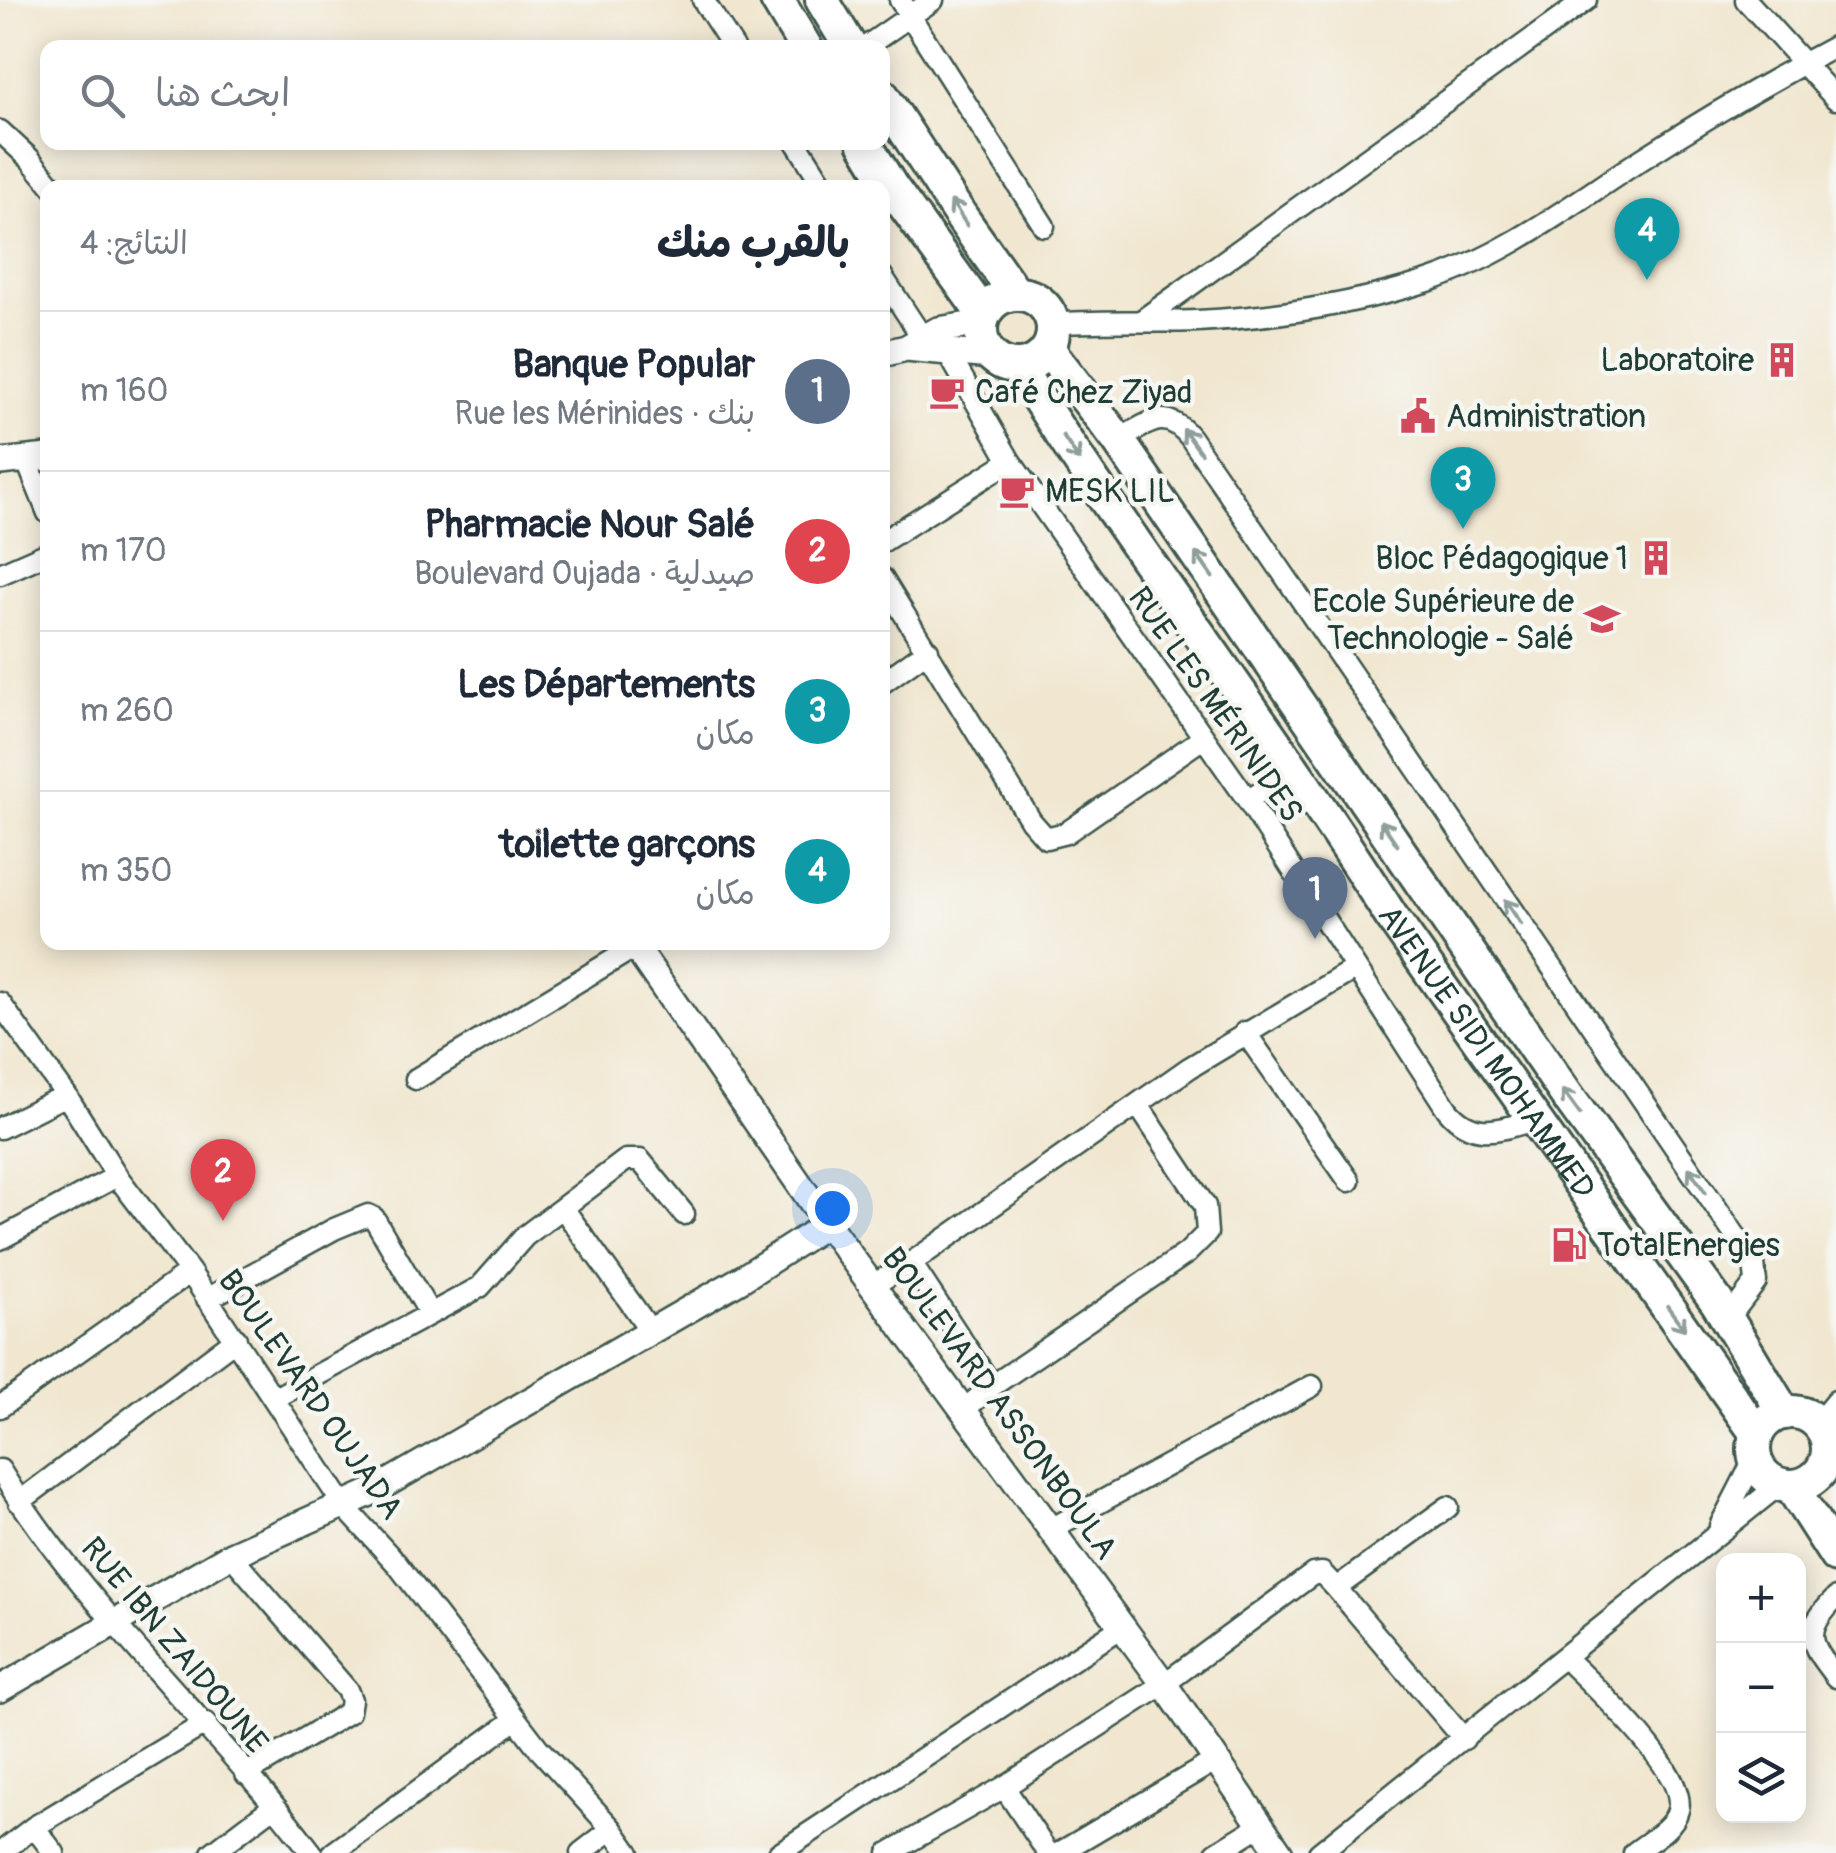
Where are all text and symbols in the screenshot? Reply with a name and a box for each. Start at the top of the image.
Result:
search box [40,40,890,150]
icon: search [75,68,130,123]
text: ابحث هنا [155,70,290,118]
pin: 4 [1614,198,1680,280]
one-way arrow [949,200,970,228]
text: بالقرب منك [657,218,850,270]
text: النتائج: 4 [80,224,188,264]
text: Banque Popular [512,341,755,389]
place label: Laboratoire [1600,341,1754,381]
building icon: Laboratoire [1763,341,1801,379]
text: 160 m [80,371,168,411]
text: 1 [811,371,824,411]
cafe icon: Café Chez Ziyad [928,373,966,411]
place label: Café Chez Ziyad [975,373,1192,413]
text: بنك · Rue les Mérinides [454,394,755,434]
public building icon: Administration [1399,397,1437,435]
place label: Administration [1446,397,1646,437]
one-way arrow [1182,428,1203,455]
one-way arrow [1060,434,1081,462]
pin: 3 [1430,446,1496,529]
cafe icon: MESK LIL [998,472,1036,510]
place label: MESK LIL [1045,472,1175,512]
text: Pharmacie Nour Salé [424,501,755,549]
text: 170 m [80,531,167,571]
text: 2 [809,531,826,571]
place label: Bloc Pédagogique 1 [1375,539,1628,579]
building icon: Bloc Pédagogique 1 [1637,539,1675,577]
one-way arrow [1194,552,1215,580]
text: صيدلية · Boulevard Oujada [414,554,755,594]
street label: RUE LES MÉRINIDES [1119,579,1311,830]
place label: Ecole Supérieure de Technologie - Salé [1312,582,1574,659]
school or university icon: Ecole Supérieure de Technologie - Salé [1583,600,1621,638]
text: Les Départements [458,661,755,709]
text: 260 m [80,691,174,731]
text: 3 [809,691,826,731]
text: مكان [696,714,755,754]
one-way arrow [1378,819,1399,847]
text: toilette garçons [499,821,755,869]
text: 350 m [80,851,172,891]
text: 4 [808,851,827,891]
pin: 1 [1282,856,1348,939]
text: مكان [696,874,755,914]
street label: AVENUE SIDI MOHAMMED [1368,898,1604,1207]
one-way arrow [1503,898,1524,926]
one-way arrow [1561,1089,1582,1116]
pin: 2 [190,1138,256,1221]
one-way arrow [1687,1167,1708,1194]
your location [807,1183,858,1234]
fuel station icon: TotalEnergies [1550,1226,1588,1264]
place label: TotalEnergies [1597,1226,1780,1266]
street label: BOULEVARD ASSONBOULA [873,1240,1126,1567]
street label: BOULEVARD OUJADA [209,1262,411,1527]
one-way arrow [1666,1304,1687,1331]
street label: RUE IBN ZAIDOUNE [72,1529,276,1762]
map controls [1716,1553,1806,1823]
button: + [1716,1553,1806,1643]
button: − [1716,1643,1806,1733]
button: layers [1716,1733,1806,1823]

